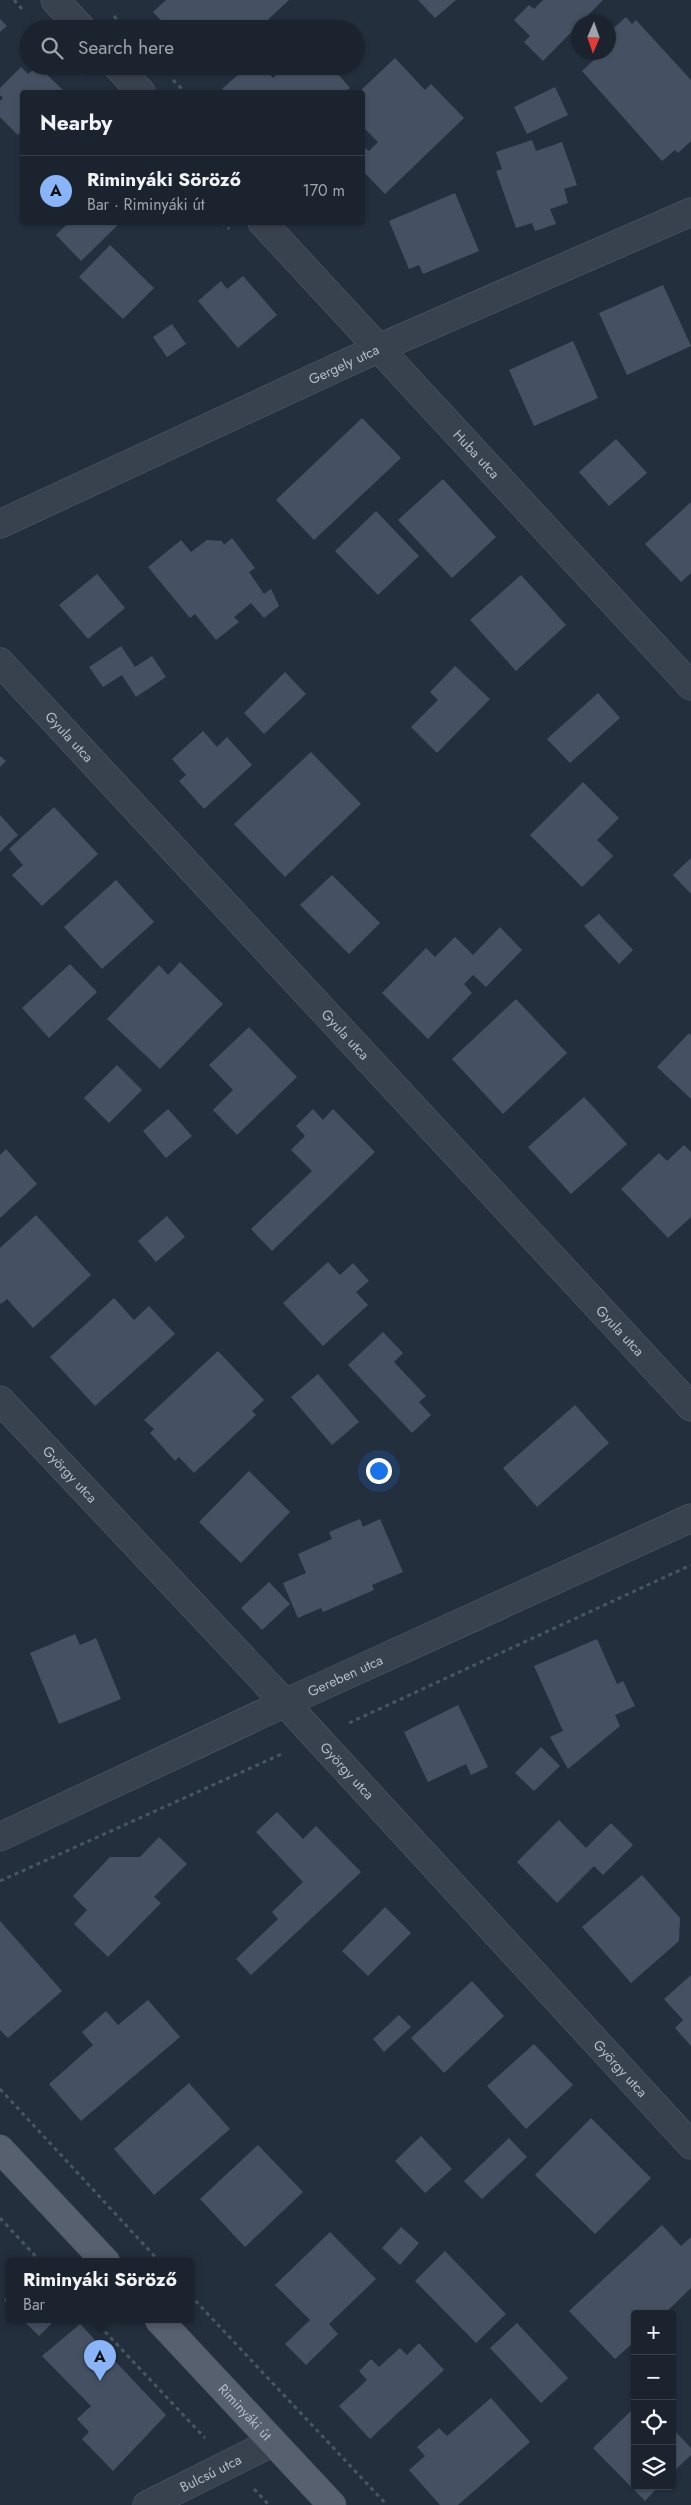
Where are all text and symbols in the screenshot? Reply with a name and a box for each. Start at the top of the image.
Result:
north arrow [571,15,616,60]
search box [20,20,365,75]
icon: search [38,34,66,62]
text: Search here [78,34,174,61]
text: Nearby [40,108,112,138]
text: Riminyáki Söröző [87,166,241,193]
text: A [50,179,62,202]
text: 170 m [303,179,345,202]
text: Bar · Riminyáki út [87,193,205,216]
street label: Gergely utca [305,339,382,389]
street label: Huba utca [449,425,504,483]
street label: Gyula utca [41,707,98,767]
street label: Gyula utca [317,1005,374,1064]
street label: Gyula utca [591,1301,649,1361]
street label: György utca [38,1441,102,1507]
your location [366,1458,392,1484]
street label: Gereben utca [304,1650,386,1701]
street label: György utca [316,1738,379,1804]
street label: György utca [589,2035,652,2102]
popup [6,2258,194,2323]
text: Riminyáki Söröző [23,2266,177,2293]
text: Bar [23,2293,45,2316]
map controls [631,2310,676,2490]
button: + [631,2310,676,2355]
pin: A [84,2340,116,2381]
button: − [631,2355,676,2400]
street label: Riminyáki út [213,2379,277,2445]
button: locate [631,2400,676,2445]
button: layers [631,2445,676,2490]
street label: Bulcsú utca [176,2449,245,2497]

